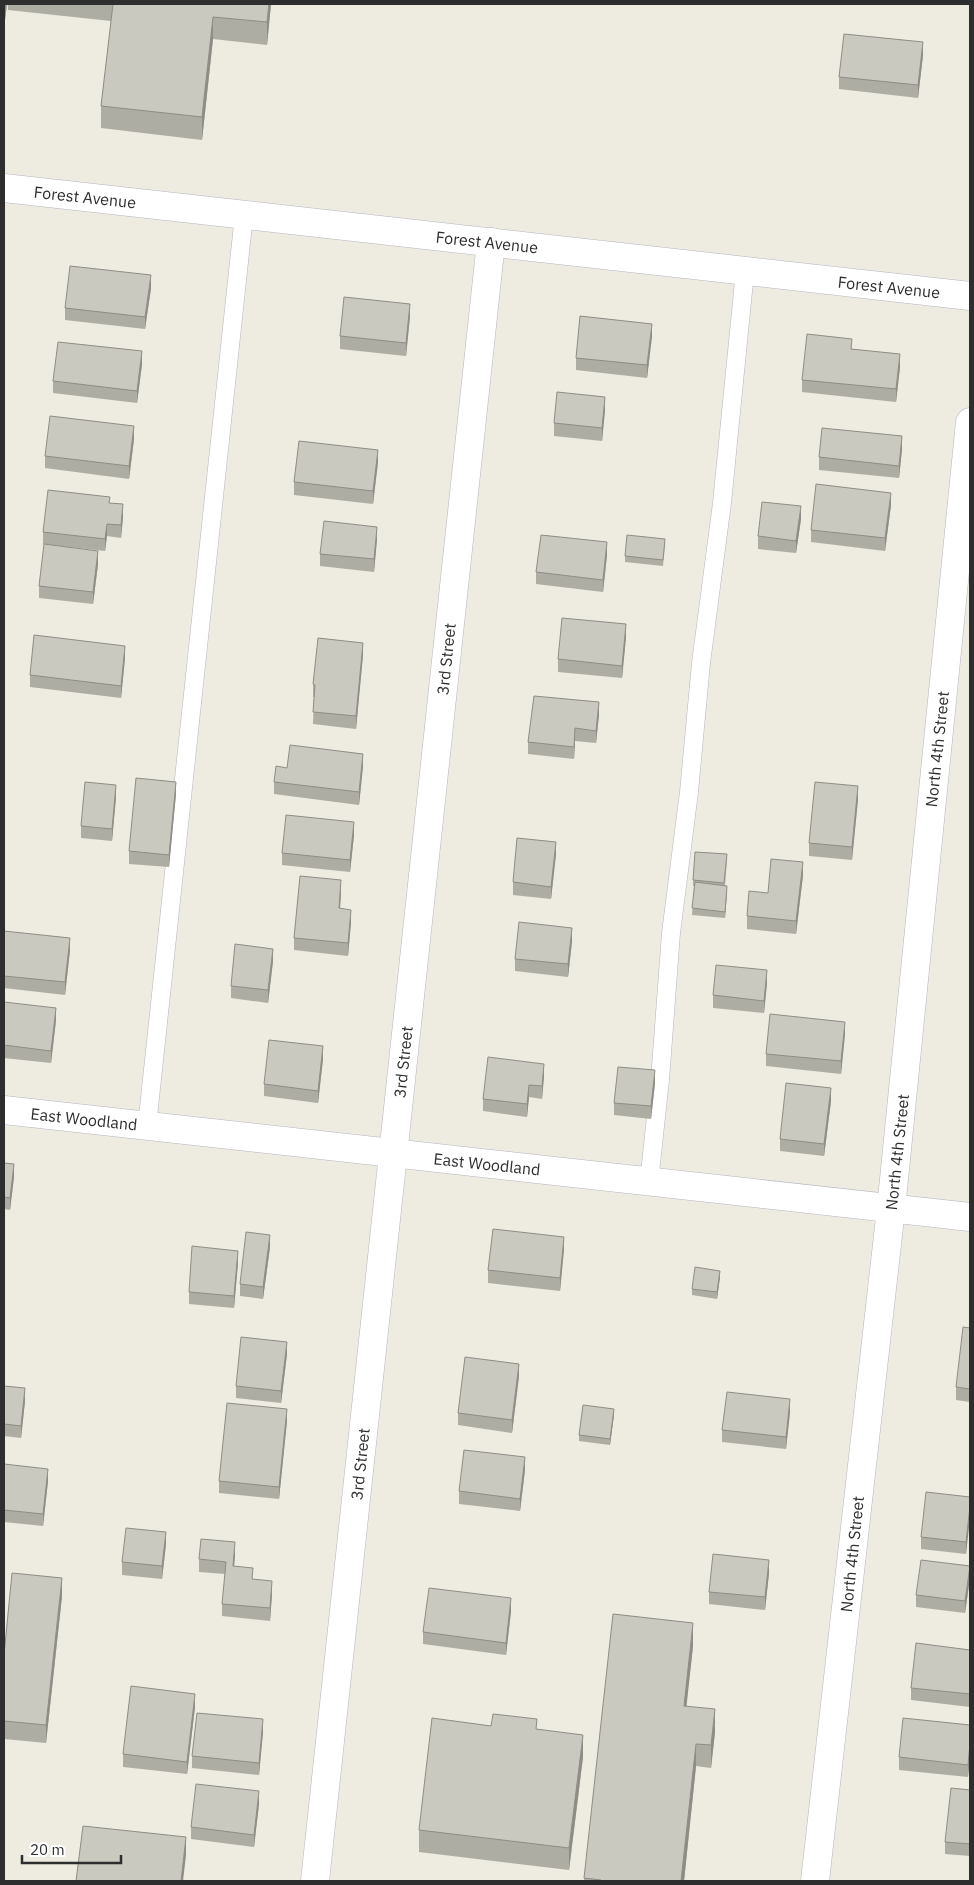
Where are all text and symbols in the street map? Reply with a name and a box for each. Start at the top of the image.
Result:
street label: Forest Avenue [33,182,137,212]
street label: Forest Avenue [435,227,539,257]
street label: Forest Avenue [837,272,941,302]
street label: 3rd Street [432,622,460,696]
street label: North 4th Street [921,690,953,808]
street label: 3rd Street [389,1025,417,1099]
street label: North 4th Street [881,1093,913,1211]
street label: East Woodland [30,1103,138,1135]
street label: East Woodland [433,1148,541,1180]
street label: 3rd Street [346,1427,374,1501]
street label: North 4th Street [836,1495,868,1613]
scale bar [22,1832,121,1864]
text: 20 m [30,1840,65,1859]

